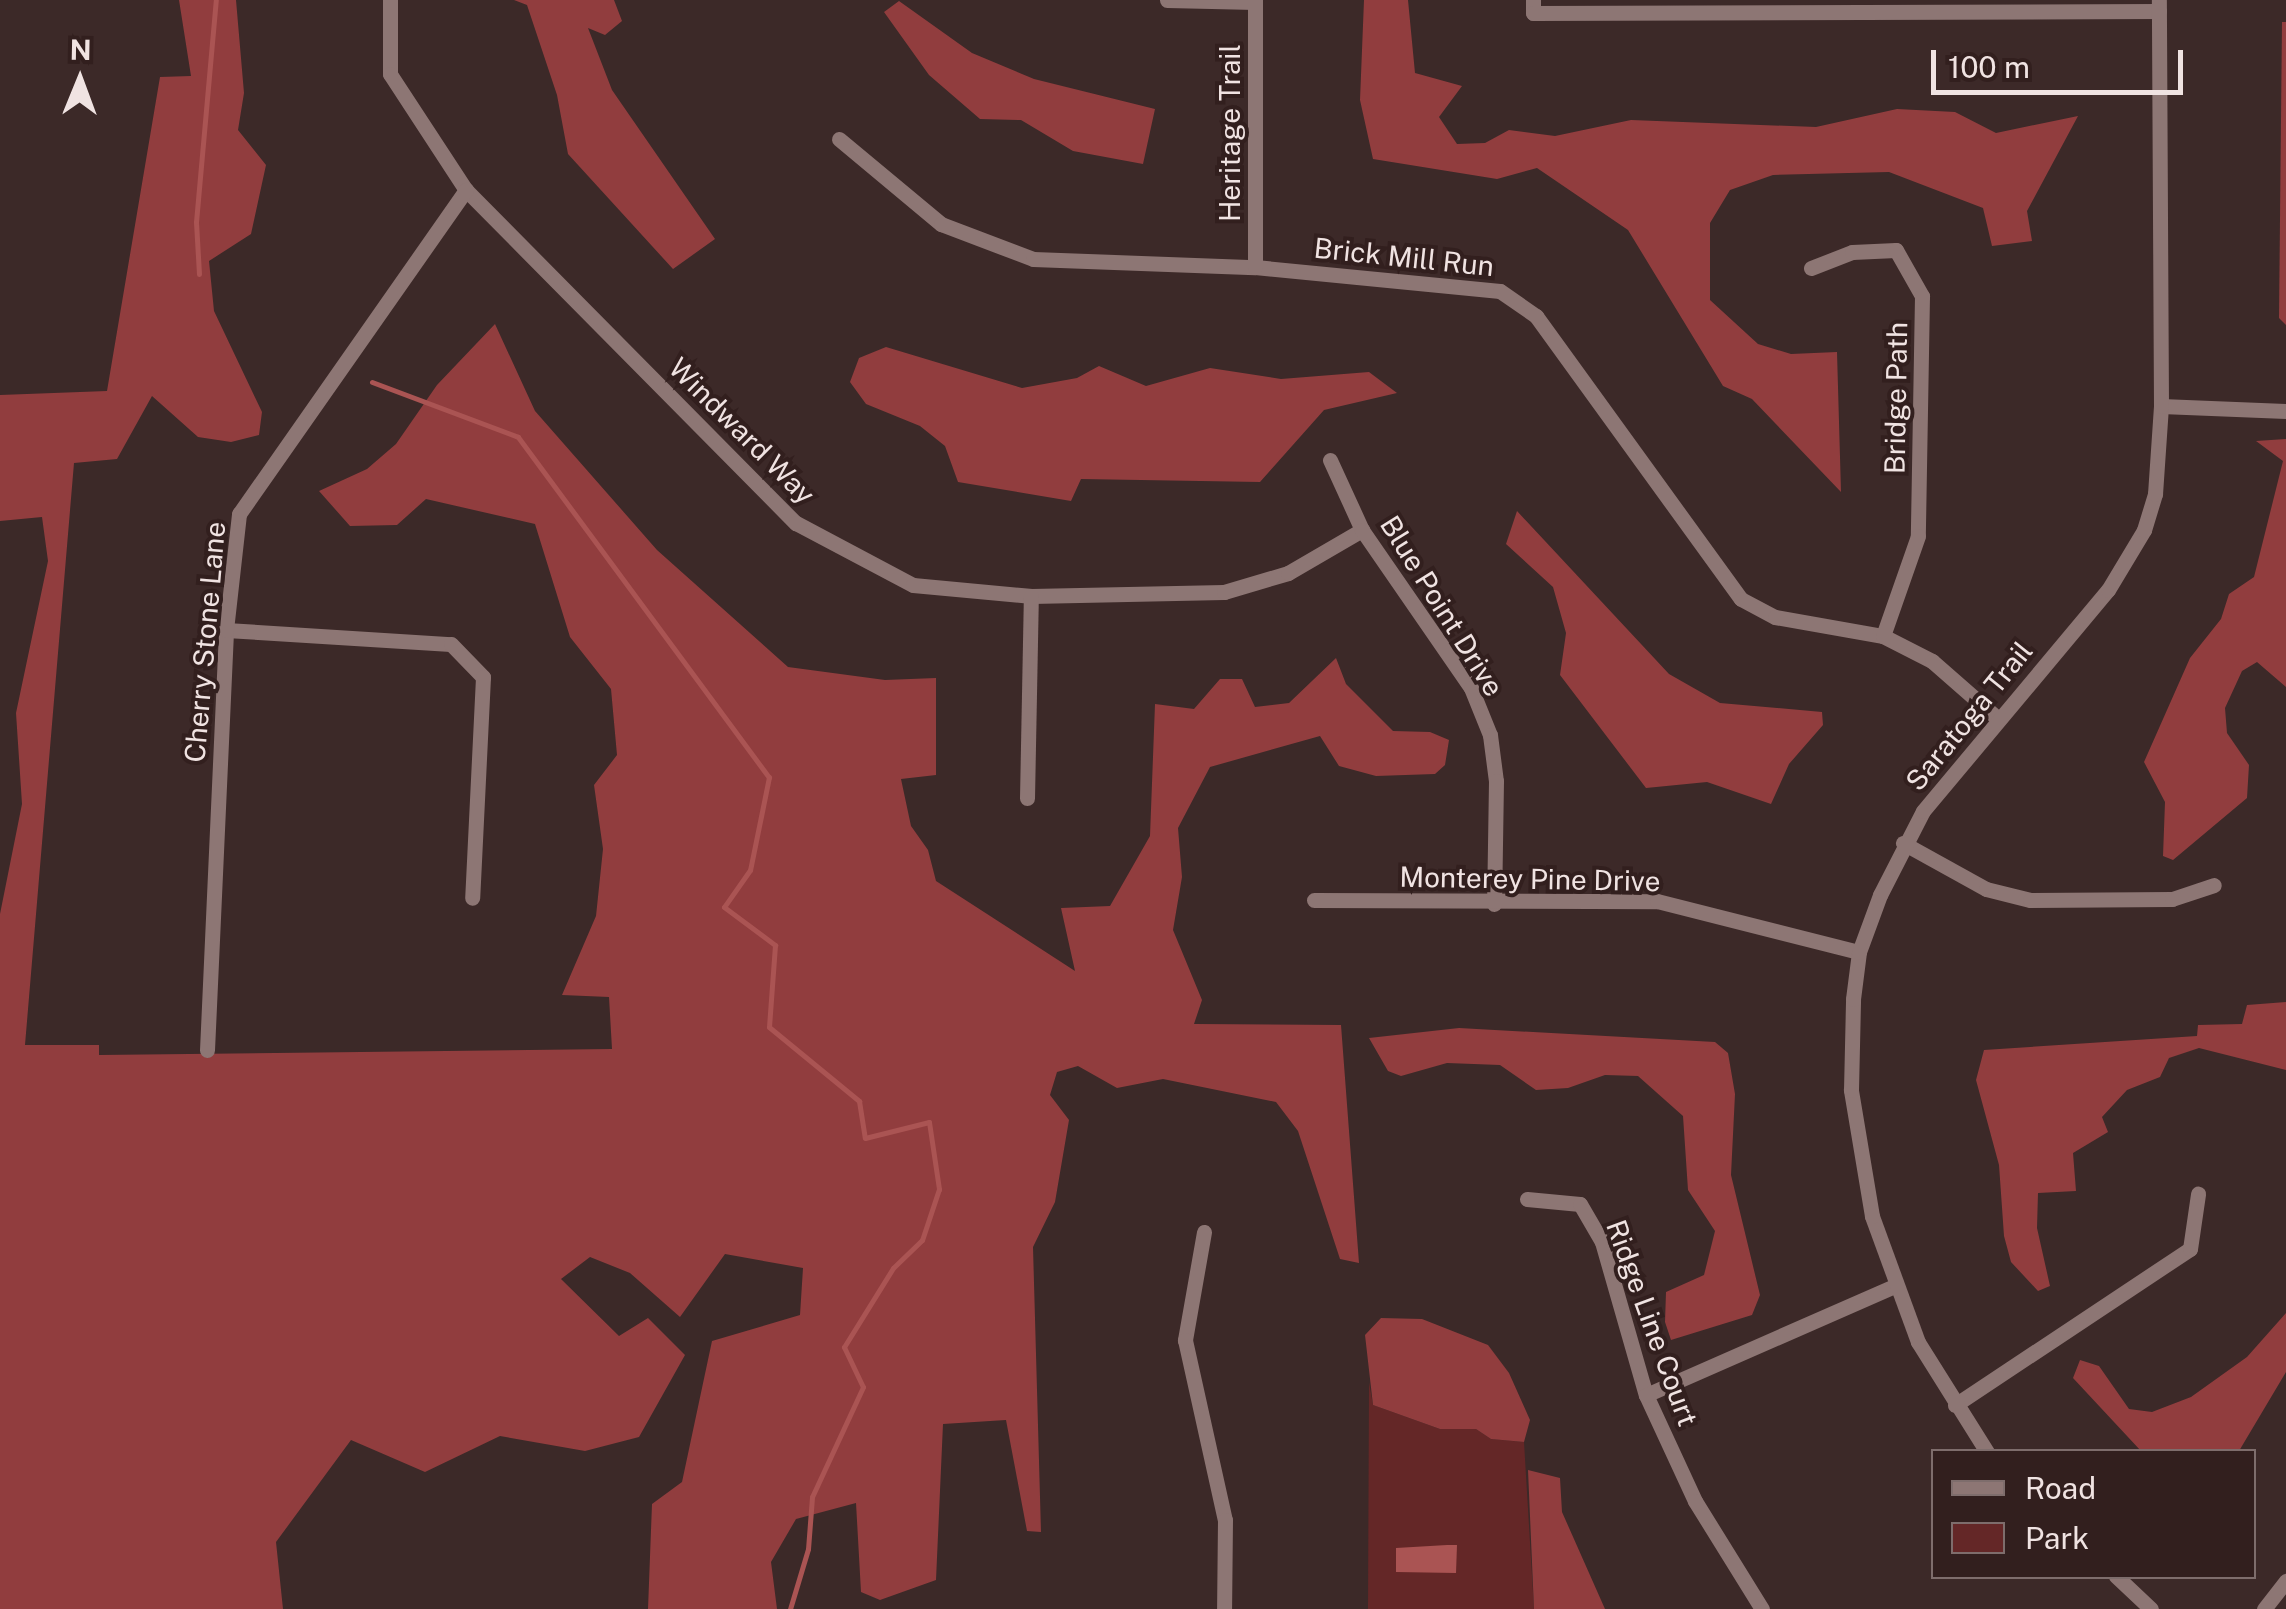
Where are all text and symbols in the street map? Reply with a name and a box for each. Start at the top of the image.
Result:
north arrow [30,30,130,130]
scale bar [1936,30,2188,92]
text: N [69,33,92,66]
street label: Heritage Trail [1213,44,1247,222]
text: 100 m [1948,49,2030,85]
street label: Brick Mill Run [1312,231,1496,283]
street label: Bridge Path [1878,322,1914,474]
street label: Windward Way [662,351,822,511]
street label: Blue Point Drive [1373,510,1511,702]
street label: Cherry Stone Lane [178,520,232,764]
street label: Saratoga Trail [1899,635,2039,797]
street label: Monterey Pine Drive [1399,860,1661,898]
street label: Ridge Line Court [1599,1215,1705,1431]
legend [1931,1449,2256,1579]
text: Road [2025,1470,2096,1506]
text: Park [2025,1520,2089,1556]

